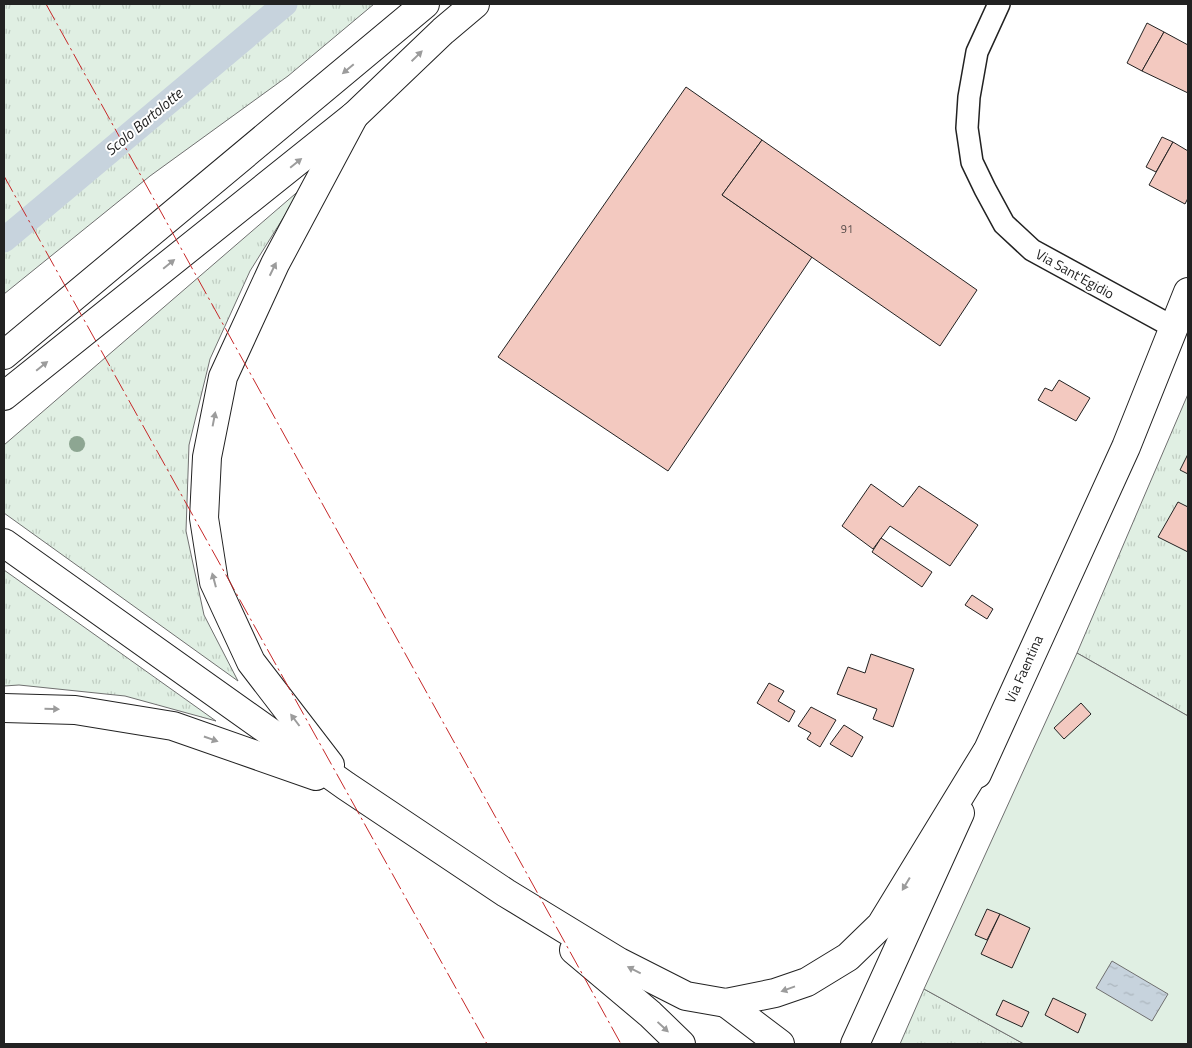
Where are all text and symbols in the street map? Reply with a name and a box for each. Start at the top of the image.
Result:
one-way arrow [411,50,423,62]
one-way arrow [341,63,354,74]
water label: Scolo Bartolotte [100,82,188,161]
one-way arrow [289,158,303,168]
house number: 91 [841,221,853,237]
street label: Via Sant'Egidio [1032,243,1118,304]
one-way arrow [162,259,175,270]
one-way arrow [269,262,277,276]
one-way arrow [35,360,48,371]
one-way arrow [211,411,219,427]
one-way arrow [210,573,218,588]
street label: Via Faentina [999,632,1048,706]
one-way arrow [45,706,61,714]
one-way arrow [290,713,301,726]
one-way arrow [204,736,219,744]
one-way arrow [902,878,911,891]
one-way arrow [627,966,641,974]
one-way arrow [780,985,795,993]
one-way arrow [657,1021,670,1032]

